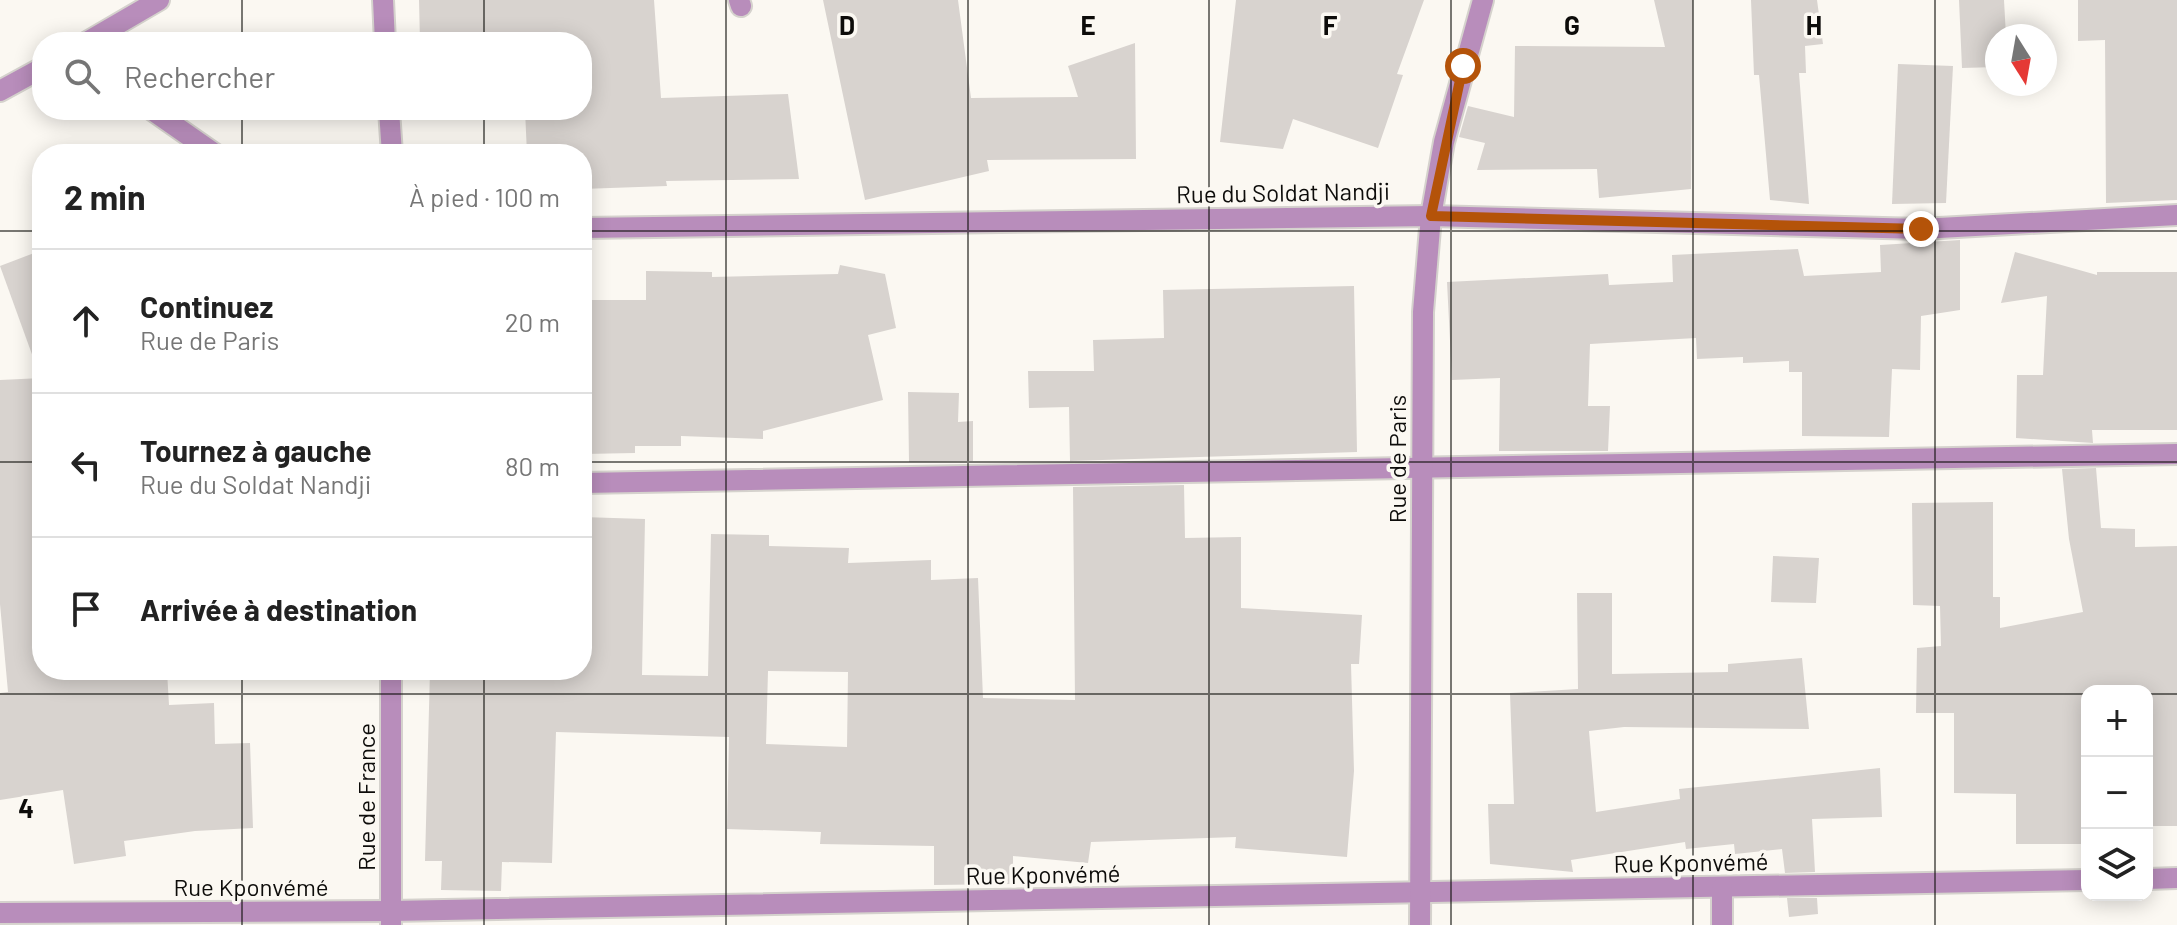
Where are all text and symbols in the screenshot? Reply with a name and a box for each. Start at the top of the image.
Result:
text: D [839,9,855,40]
text: E [1080,9,1096,40]
text: F [1323,9,1338,40]
text: G [1564,9,1580,40]
text: H [1806,9,1822,40]
north arrow [1985,24,2057,96]
search box [32,32,592,120]
route start [1445,48,1481,84]
icon: search [60,54,104,98]
text: Rechercher [124,58,275,94]
text: 2 min [64,176,146,217]
street label: Rue du Soldat Nandji [1176,176,1390,208]
text: À pied · 100 m [409,181,560,212]
route end [1903,211,1939,247]
text: Continuez [140,288,273,324]
icon: ahead [64,299,108,343]
text: 20 m [505,306,560,337]
text: Rue de Paris [140,324,279,355]
street label: Rue de Paris [1382,395,1411,523]
text: Tournez à gauche [140,432,372,468]
icon: left [64,443,108,487]
text: 80 m [505,450,560,481]
text: Rue du Soldat Nandji [140,468,372,499]
icon: arrive [64,587,108,631]
text: Arrivée à destination [140,591,417,627]
map controls [2081,685,2153,901]
button: + [2081,685,2153,757]
street label: Rue de France [351,723,380,871]
button: − [2081,757,2153,829]
text: 4 [18,792,34,823]
button: layers [2081,829,2153,901]
street label: Rue Kponvémé [1613,846,1769,878]
street label: Rue Kponvémé [965,858,1121,890]
street label: Rue Kponvémé [174,872,328,901]

